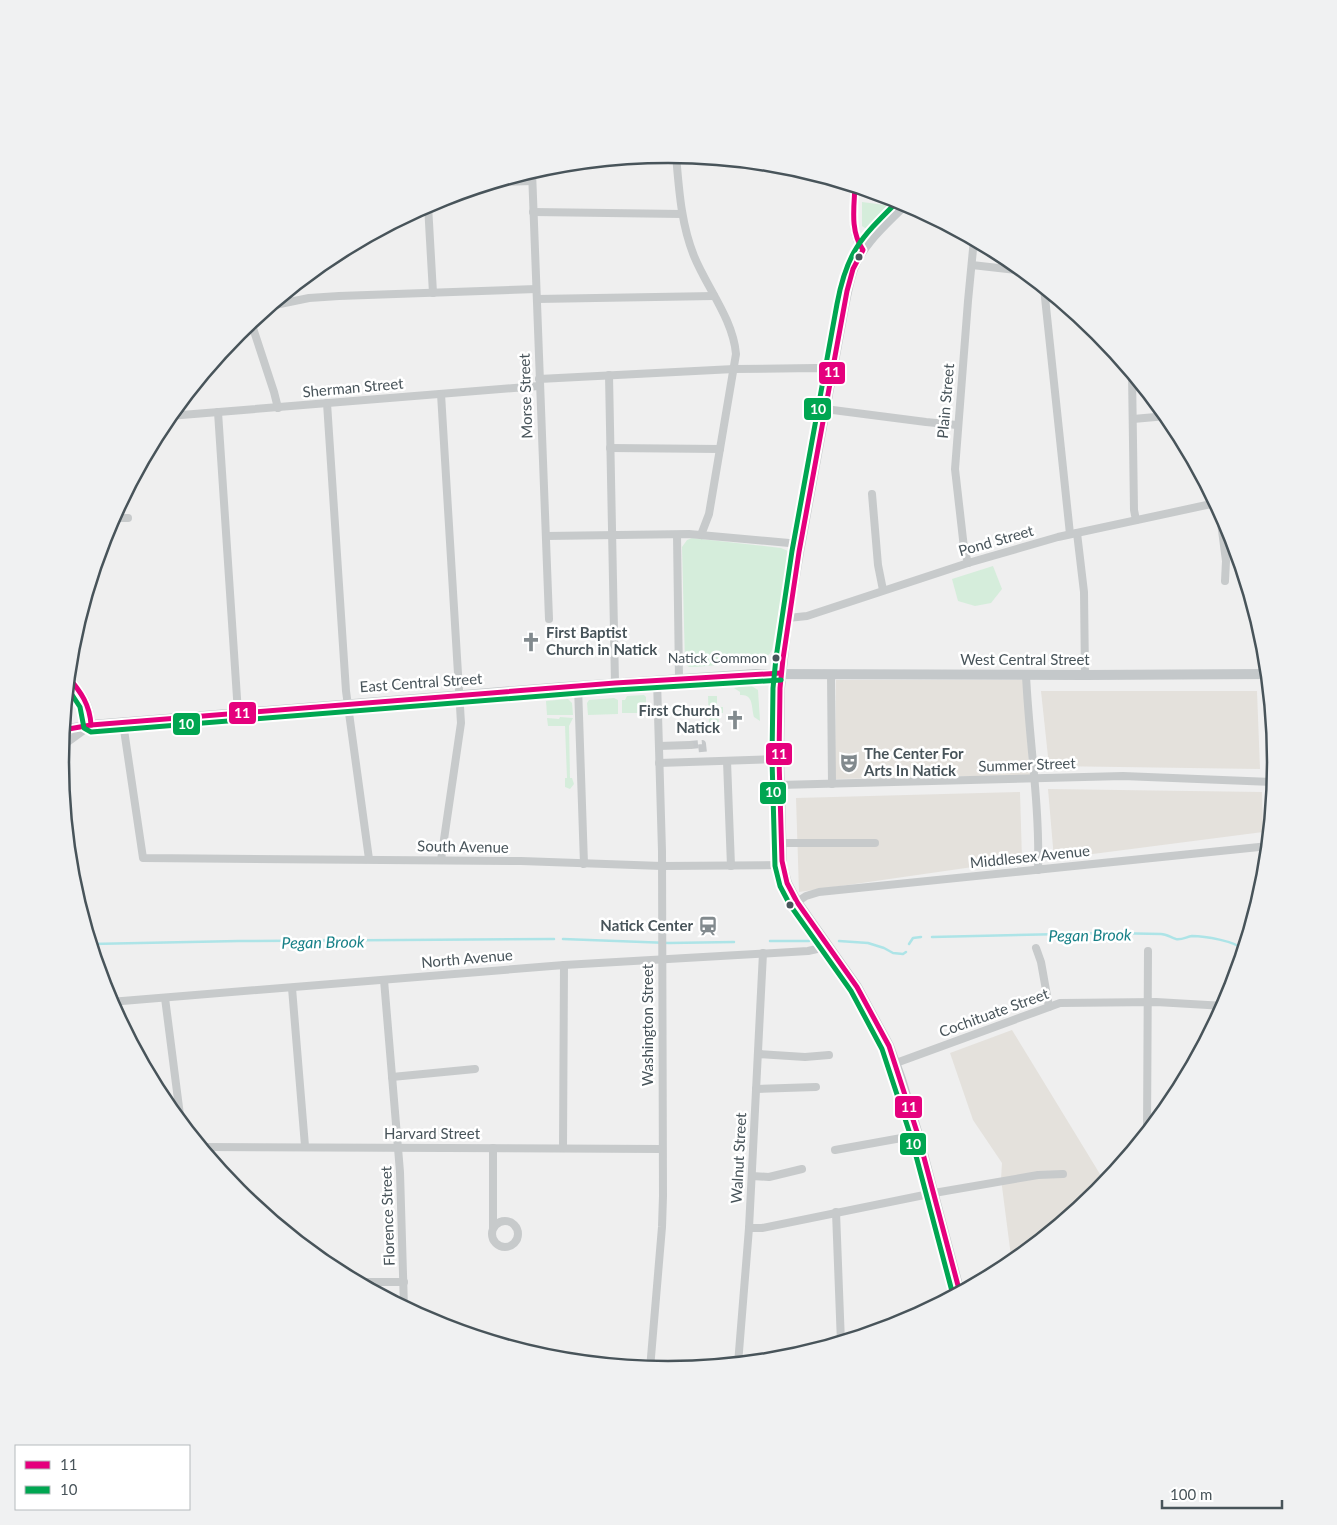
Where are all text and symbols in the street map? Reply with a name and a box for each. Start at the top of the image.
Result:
unlabelled marker [854,252,864,262]
street label: Morse Street [514,352,535,439]
line badge: 11 [818,361,846,385]
street label: Plain Street [933,362,957,439]
text: 11 [824,363,840,380]
street label: Sherman Street [302,374,405,400]
line badge: 10 [803,397,832,421]
text: 10 [810,400,826,417]
street label: Pond Street [956,521,1036,559]
place label: First Baptist Church in Natick [546,623,658,658]
church icon: First Baptist Church in Natick [520,631,542,653]
place label: Natick Common [668,649,767,666]
street label: West Central Street [960,650,1090,668]
marker: Natick Common [771,653,781,663]
street label: East Central Street [359,669,483,695]
line badge: 11 [228,701,257,725]
place label: First Church Natick [638,701,721,736]
text: 11 [234,704,250,721]
church icon: First Church Natick [724,709,746,731]
line badge: 10 [172,712,201,736]
text: 10 [178,715,194,732]
line badge: 11 [765,742,793,766]
place label: The Center For Arts In Natick [863,744,964,779]
text: 11 [771,745,787,762]
theatre icon: The Center For Arts In Natick [838,752,860,774]
street label: Summer Street [978,753,1077,775]
line badge: 10 [759,781,787,805]
text: 10 [765,783,781,800]
street label: South Avenue [417,836,509,856]
street label: Middlesex Avenue [969,841,1091,871]
unlabelled marker [785,900,795,910]
station icon: Natick Center [697,915,719,937]
place label: Natick Center [600,916,693,934]
water label: Pegan Brook [1048,924,1132,945]
water label: Pegan Brook [281,931,365,952]
street label: North Avenue [420,945,514,971]
street label: Washington Street [638,963,656,1086]
street label: Cochituate Street [936,984,1051,1040]
line badge: 11 [894,1095,923,1119]
text: 11 [901,1098,917,1115]
street label: Walnut Street [727,1111,749,1204]
street label: Harvard Street [384,1124,481,1142]
line badge: 10 [899,1132,927,1156]
text: 10 [905,1135,921,1152]
street label: Florence Street [376,1165,398,1266]
legend [15,1445,190,1510]
text: 11 [60,1455,77,1473]
scale bar [1162,1478,1282,1510]
text: 10 [60,1480,78,1498]
text: 100 m [1170,1485,1212,1503]

